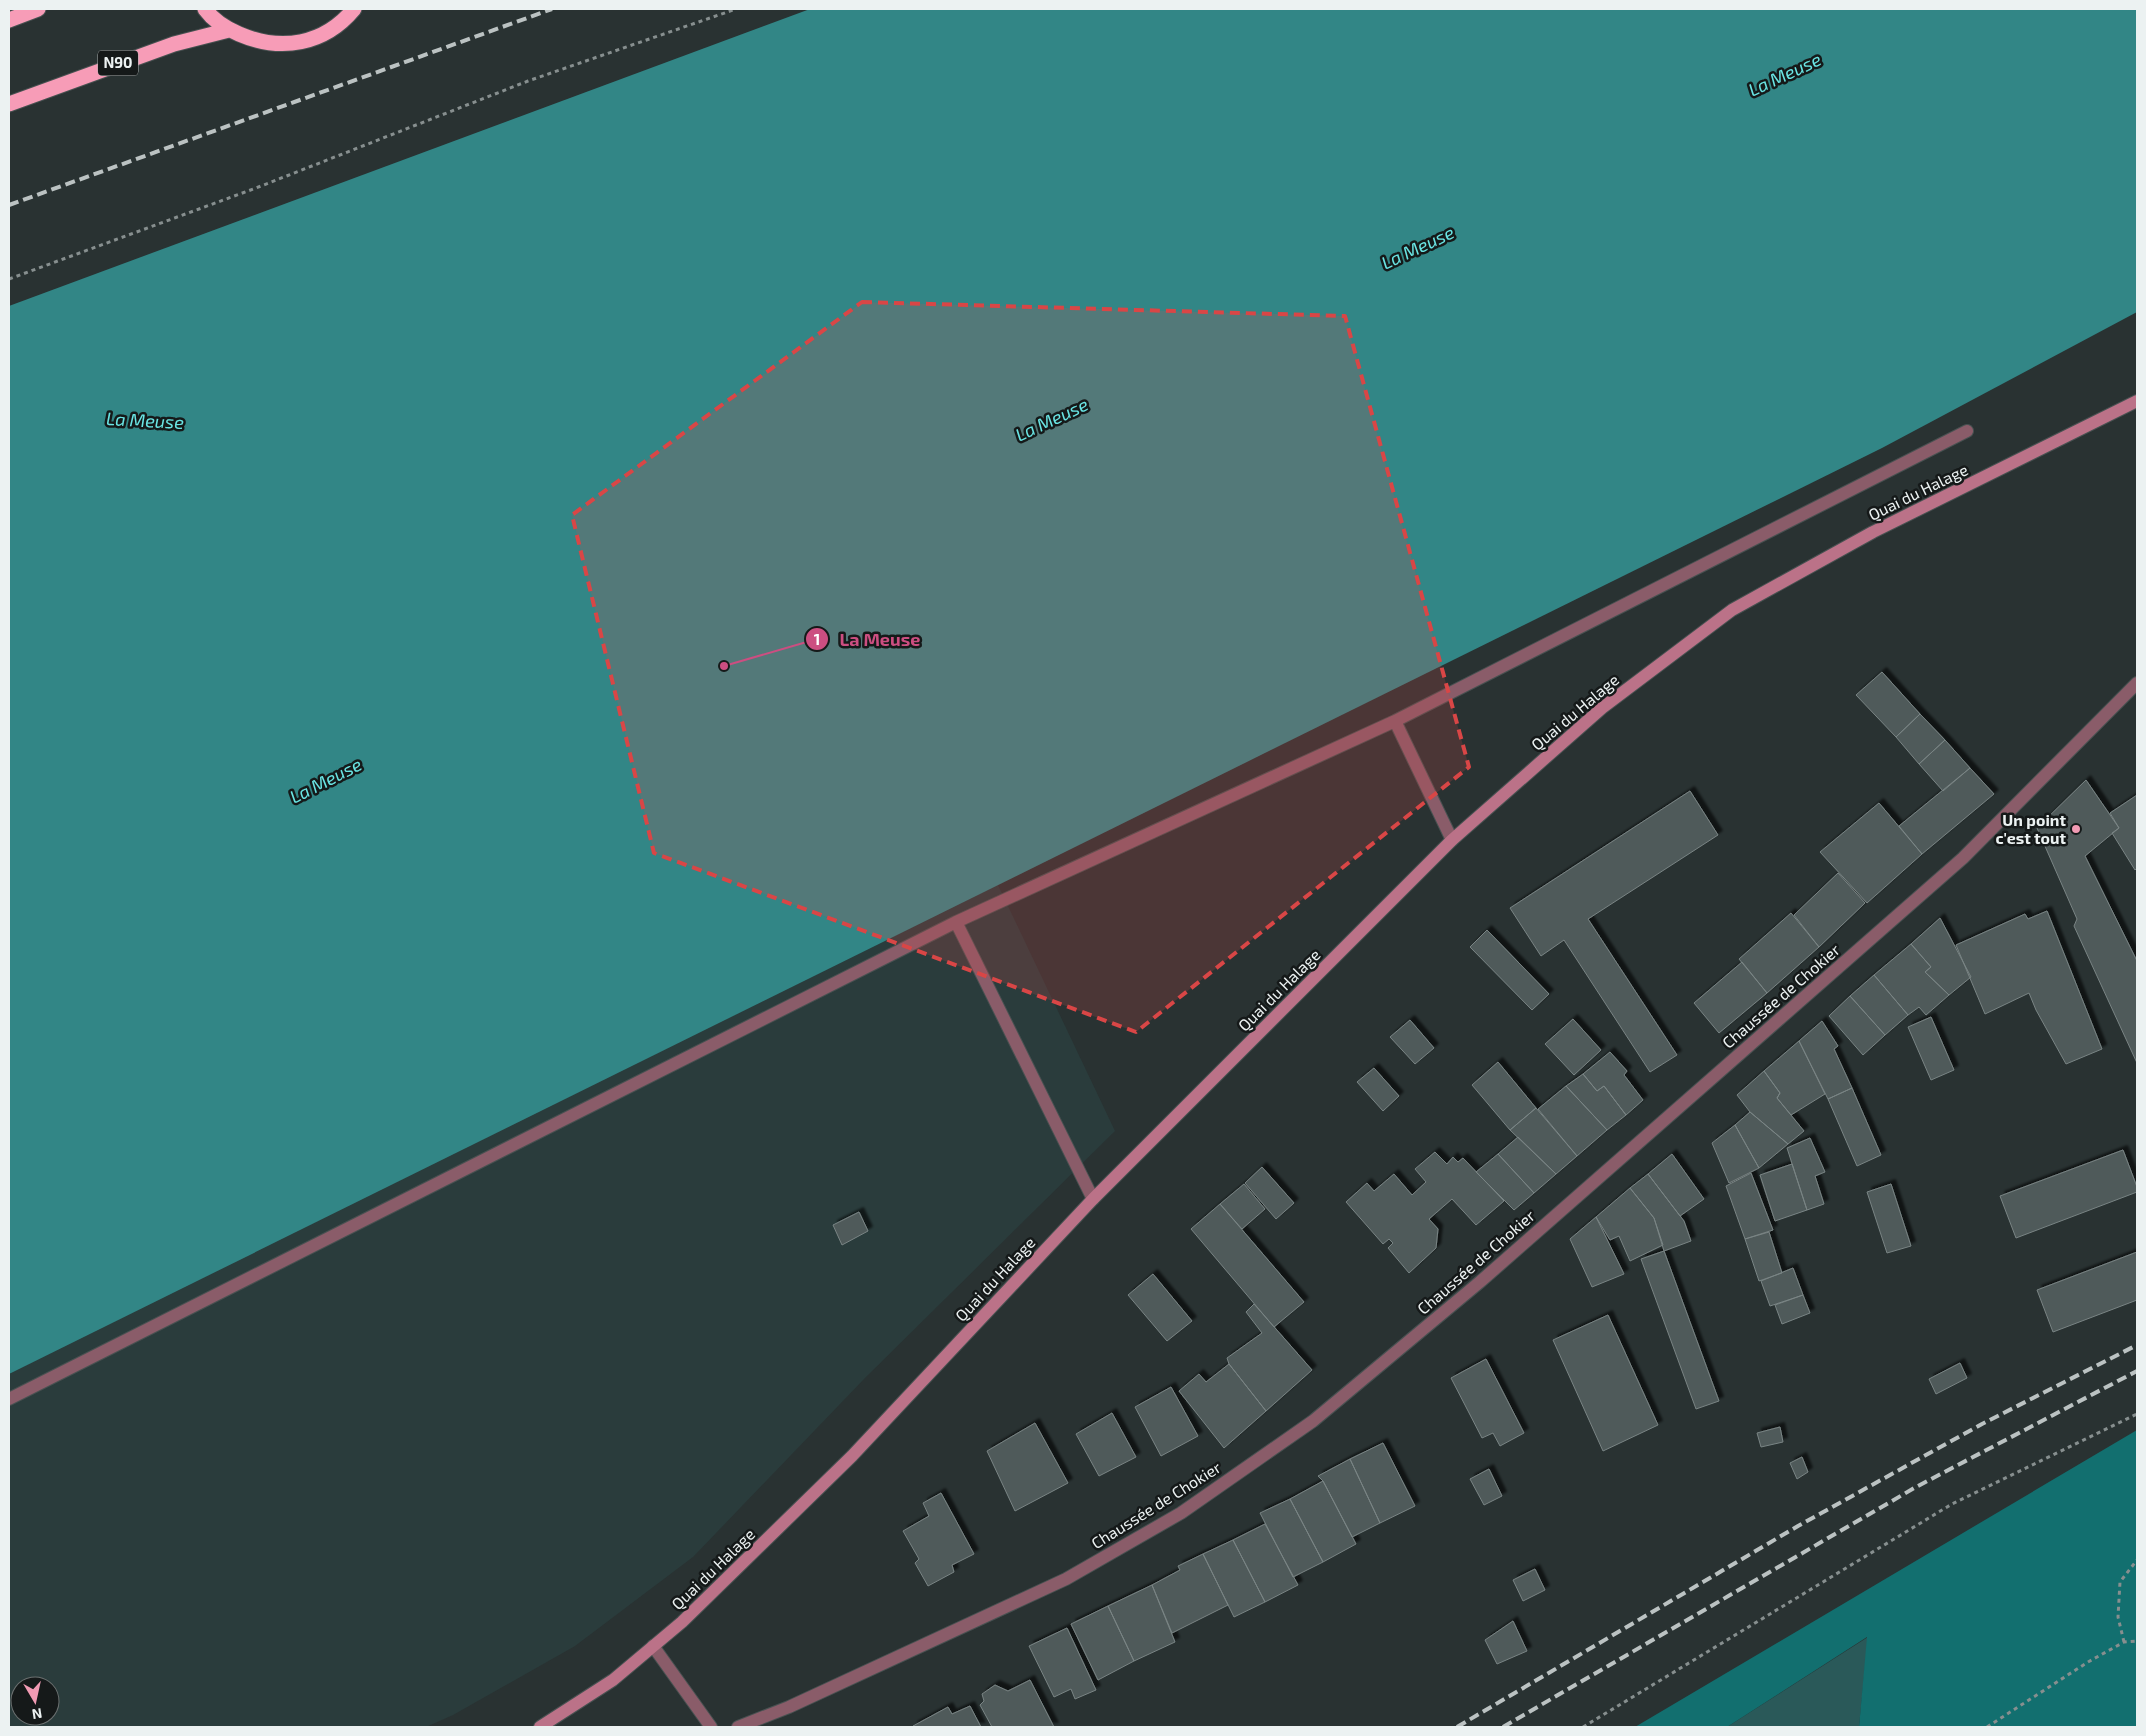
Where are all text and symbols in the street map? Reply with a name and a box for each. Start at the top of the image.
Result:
water label: La Meuse [1745,48,1825,101]
road number: N90 [98,50,138,76]
water label: La Meuse [1378,221,1458,274]
water label: La Meuse [1012,393,1092,446]
water label: La Meuse [106,407,185,433]
street label: Quai du Halage [1865,459,1971,525]
callout: La Meuse [805,623,931,656]
text: La Meuse [840,628,920,650]
text: 1 [814,630,820,648]
street label: Quai du Halage [1527,669,1623,755]
water label: La Meuse [286,752,366,808]
place label: Un point c'est tout [1995,810,2066,847]
marker: Un point c'est tout [2070,823,2082,835]
street label: Chaussée de Chokier [1718,939,1844,1052]
street label: Quai du Halage [1234,945,1324,1035]
street label: Chaussée de Chokier [1413,1205,1539,1318]
street label: Quai du Halage [951,1233,1039,1325]
street label: Chaussée de Chokier [1087,1457,1225,1552]
street label: Quai du Halage [667,1524,759,1614]
north arrow [10,1676,60,1726]
text: N [31,1705,43,1724]

